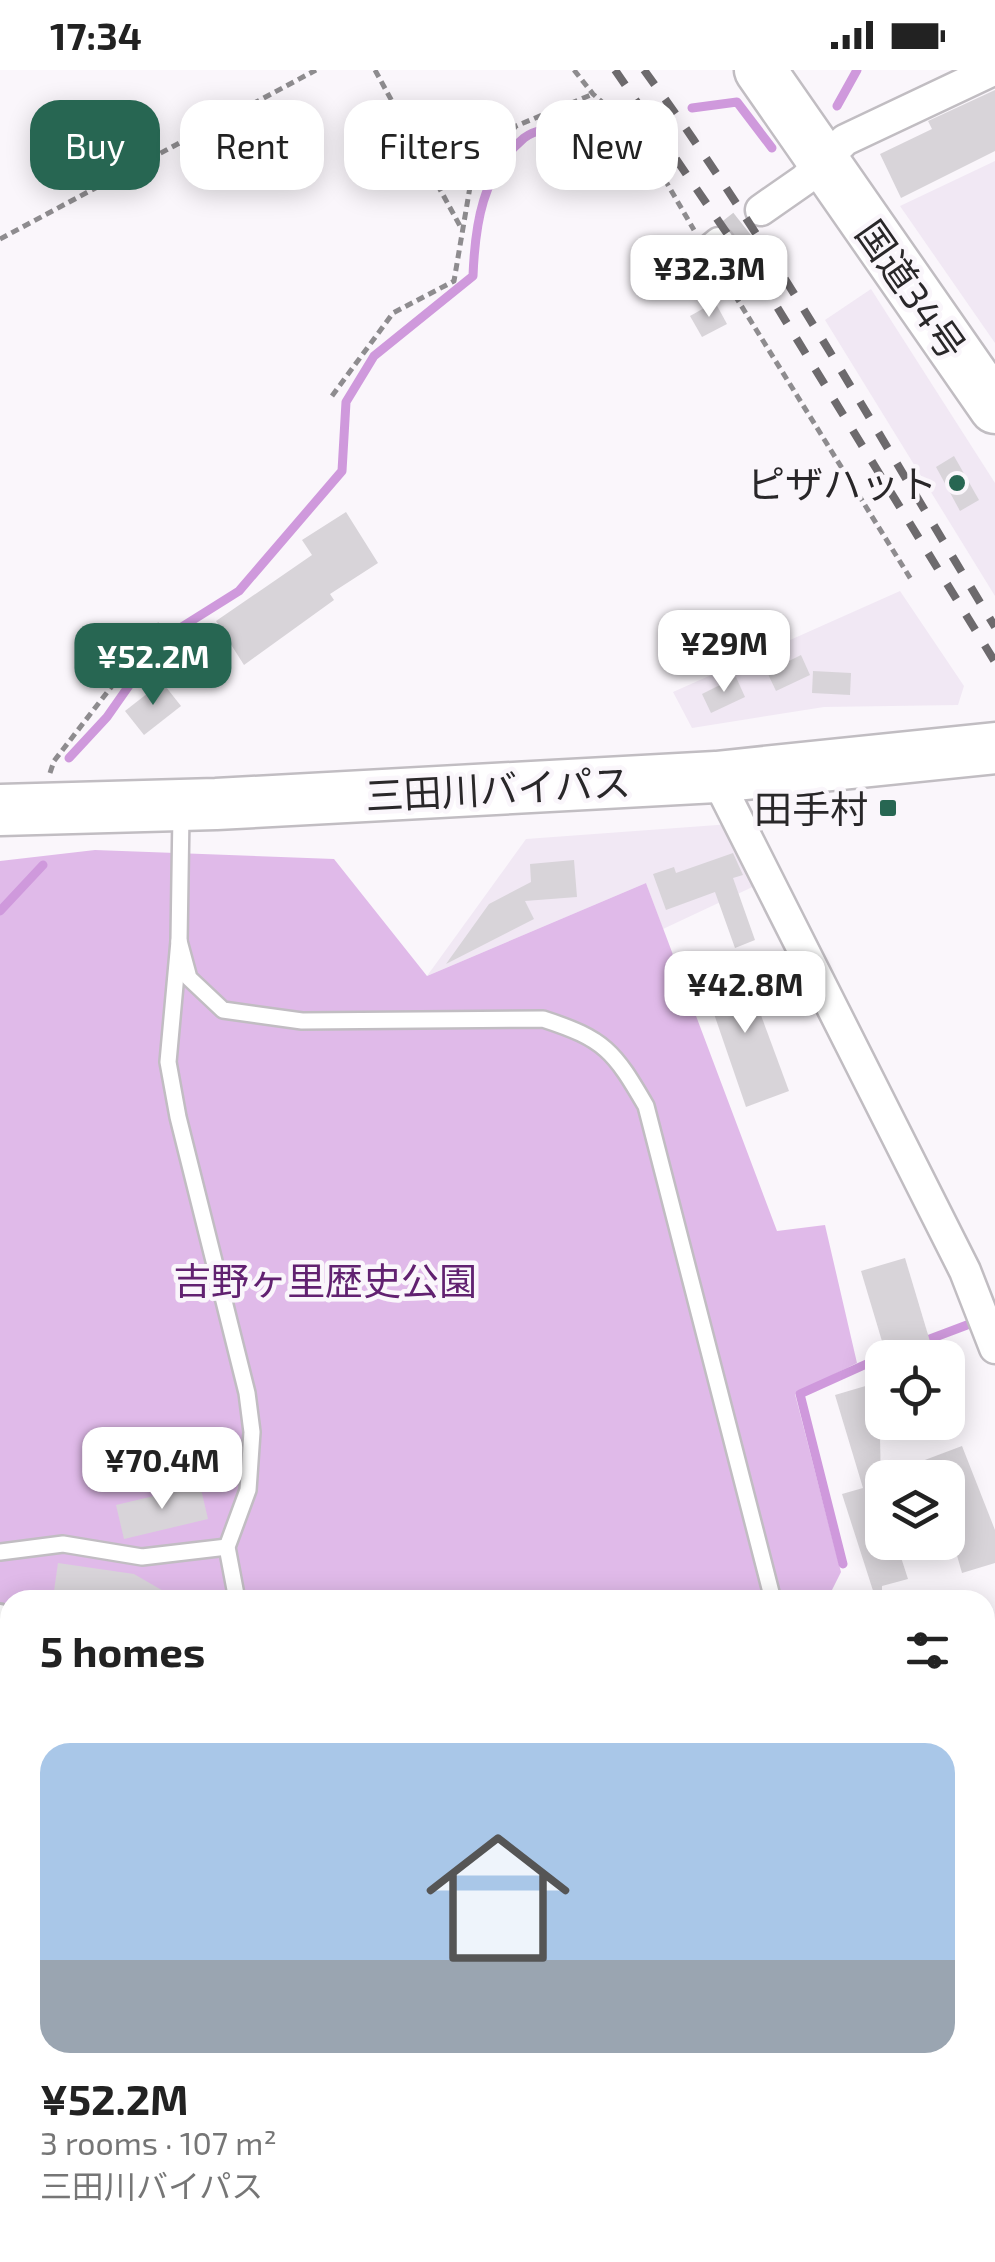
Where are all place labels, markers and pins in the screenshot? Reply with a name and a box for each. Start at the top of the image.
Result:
pin: ¥32.3M [628,235,790,320]
place label: ピザハット [747,460,937,506]
marker: ピザハット [946,472,968,494]
pin: ¥29M [665,610,783,695]
pin: ¥52.2M [72,623,234,708]
place label: 田手村 [754,785,868,831]
marker: 田手村 [877,797,899,819]
pin: ¥42.8M [664,951,826,1036]
pin: ¥70.4M [81,1427,243,1512]

